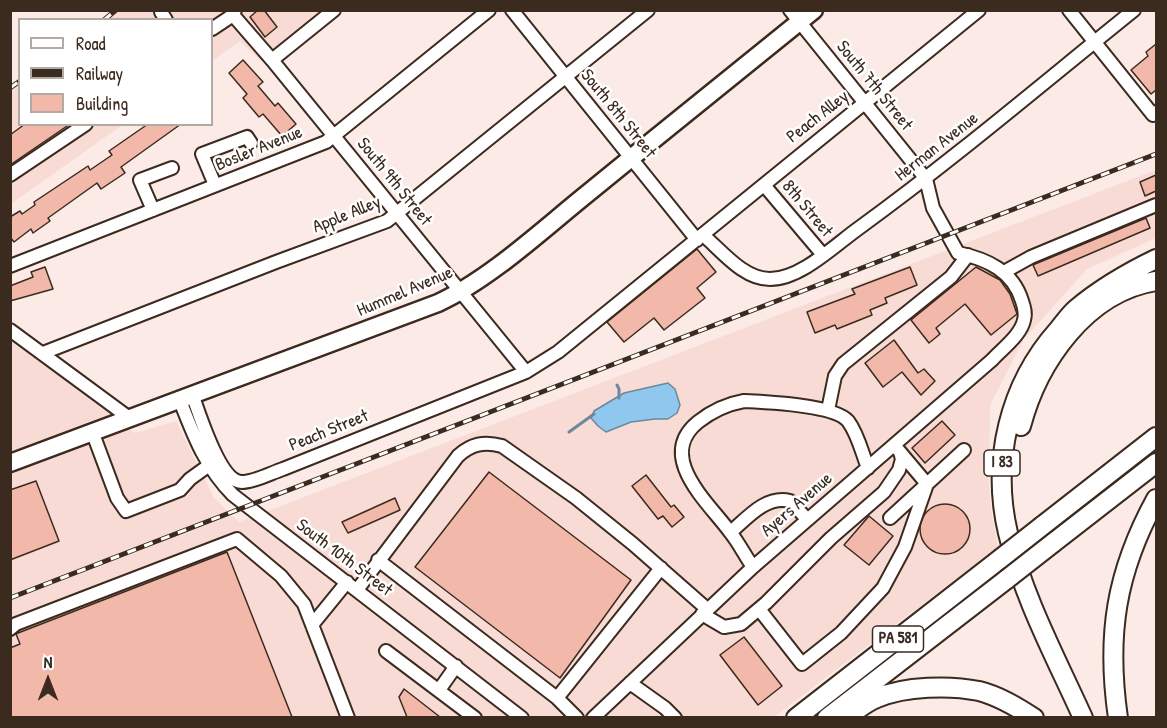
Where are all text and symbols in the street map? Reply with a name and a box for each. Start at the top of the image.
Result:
legend [18,18,213,126]
text: Road [76,31,106,56]
street label: South 7th Street [831,37,917,135]
text: Railway [76,61,123,86]
street label: South 8th Street [576,65,660,163]
street label: Peach Alley [783,86,853,148]
text: Building [76,91,128,116]
street label: Herman Avenue [891,108,983,186]
street label: Bosler Avenue [212,122,306,176]
street label: South 9th Street [352,134,436,230]
street label: 8th Street [777,176,837,242]
street label: Apple Alley [310,192,384,238]
street label: Hummel Avenue [354,262,456,322]
street label: Peach Street [286,405,372,457]
road number: I 83 [984,450,1020,476]
street label: Ayers Avenue [757,468,837,542]
street label: South 10th Street [292,515,396,601]
road number: PA 581 [872,626,924,652]
north arrow [18,650,78,710]
text: N [44,651,52,673]

